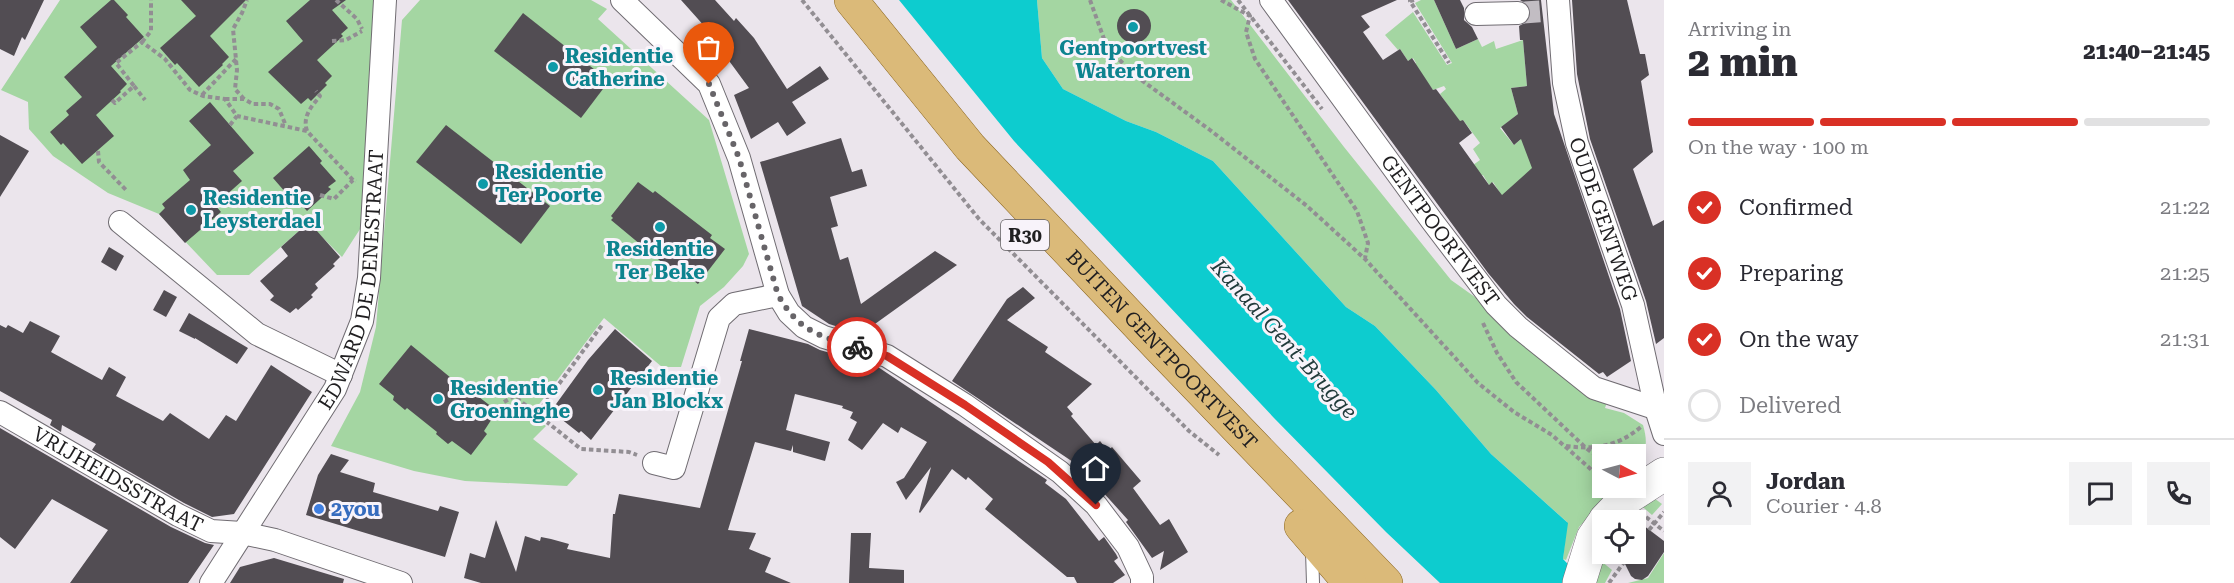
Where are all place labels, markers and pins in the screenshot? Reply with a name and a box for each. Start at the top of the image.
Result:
marker: Gentpoortvest Watertoren [1126,20,1140,34]
pin [683,22,734,84]
place label: Gentpoortvest Watertoren [1059,36,1207,83]
place label: Residentie Catherine [565,44,673,91]
marker: Residentie Catherine [546,60,560,74]
place label: Residentie Ter Poorte [495,160,603,207]
marker: Residentie Ter Poorte [476,177,490,191]
place label: Residentie Leysterdael [203,186,322,233]
marker: Residentie Leysterdael [184,203,198,217]
marker: Residentie Ter Beke [653,220,667,234]
place label: Residentie Ter Beke [606,237,714,284]
place label: Residentie Jan Blockx [610,366,723,413]
place label: Residentie Groeninghe [450,376,570,423]
marker: Residentie Jan Blockx [591,383,605,397]
marker: Residentie Groeninghe [431,392,445,406]
pin [1070,443,1121,505]
place label: 2you [331,497,380,521]
marker: 2you [312,502,326,516]

